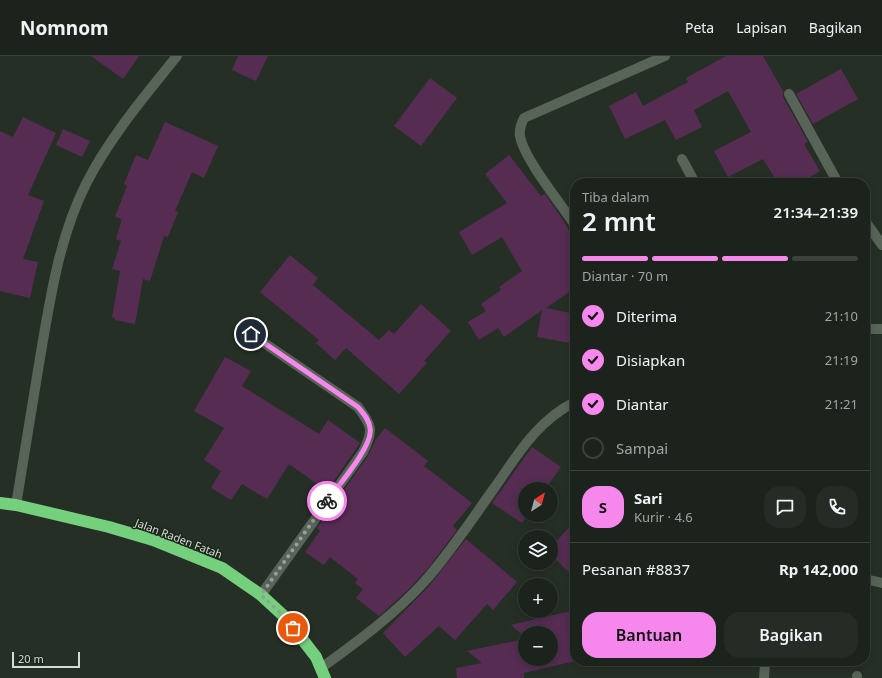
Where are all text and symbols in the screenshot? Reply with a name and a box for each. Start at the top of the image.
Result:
text: Nomnom [20,15,109,41]
text: Peta [685,18,714,37]
text: Lapisan [736,18,787,37]
text: Bagikan [809,18,862,37]
text: Tiba dalam [582,188,649,206]
text: 21:34–21:39 [774,202,858,222]
text: 2 mnt [582,203,656,239]
text: Diantar · 70 m [582,267,668,285]
icon: check [582,305,604,327]
text: Diterima [616,306,677,326]
text: 21:10 [825,307,858,325]
pin [234,317,268,351]
icon: home [240,323,262,345]
icon: check [582,349,604,371]
text: Disiapkan [616,350,685,370]
text: 21:19 [825,351,858,369]
icon: check [582,393,604,415]
text: Diantar [616,394,669,414]
text: 21:21 [825,395,858,413]
text: Sampai [616,438,668,458]
courier [307,481,347,521]
north arrow [518,482,558,522]
map controls [518,482,558,666]
button: chat [764,486,806,528]
button: phone [816,486,858,528]
text: Sari [634,488,662,508]
icon: bike [316,490,338,512]
text: S [599,497,607,517]
text: Kurir · 4.6 [634,508,693,526]
street label: Jalan Raden Fatah [132,514,225,562]
button: layers [518,530,558,570]
text: Pesanan #8837 [582,559,690,579]
text: Rp 142,000 [779,559,858,579]
button: + [518,578,558,618]
pin [276,611,310,645]
button: Bantuan [582,612,716,658]
button: Bagikan [724,612,858,658]
icon: bag [282,617,304,639]
button: − [518,626,558,666]
scale bar [12,650,80,669]
text: 20 m [18,651,44,666]

